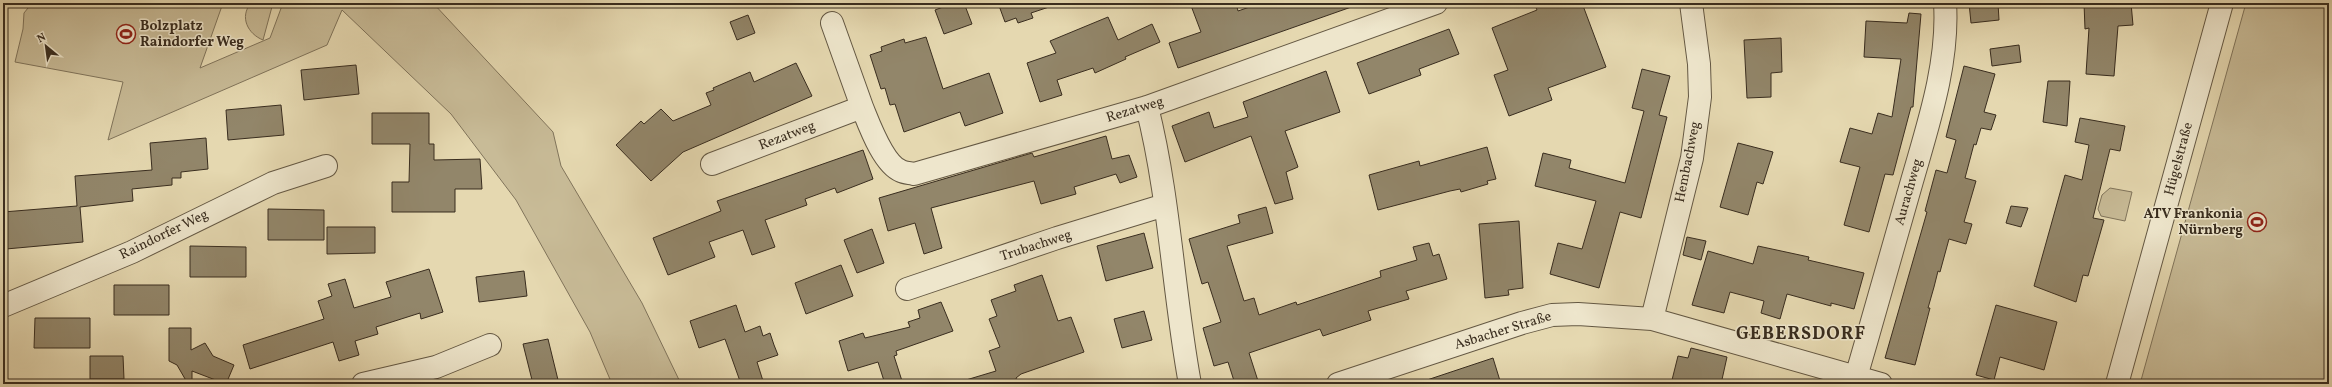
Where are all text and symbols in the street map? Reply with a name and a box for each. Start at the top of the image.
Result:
place label: Bolzplatz Raindorfer Weg [140,17,244,52]
sports icon: Bolzplatz Raindorfer Weg [115,23,137,45]
north arrow [26,26,66,66]
text: N [35,30,49,47]
street label: Rezatweg [1104,92,1166,128]
street label: Rezatweg [756,117,818,155]
street label: Hembachweg [1671,120,1705,204]
street label: Hügelstraße [2160,120,2198,198]
street label: Aurachweg [1890,156,1928,228]
street label: Raindorfer Weg [116,205,212,265]
place label: ATV Frankonia Nürnberg [2143,205,2243,240]
sports icon: ATV Frankonia Nürnberg [2246,211,2268,233]
street label: Trubachweg [998,225,1074,267]
street label: Asbacher Straße [1452,307,1554,355]
district label: GEBERSDORF [1736,322,1866,347]

